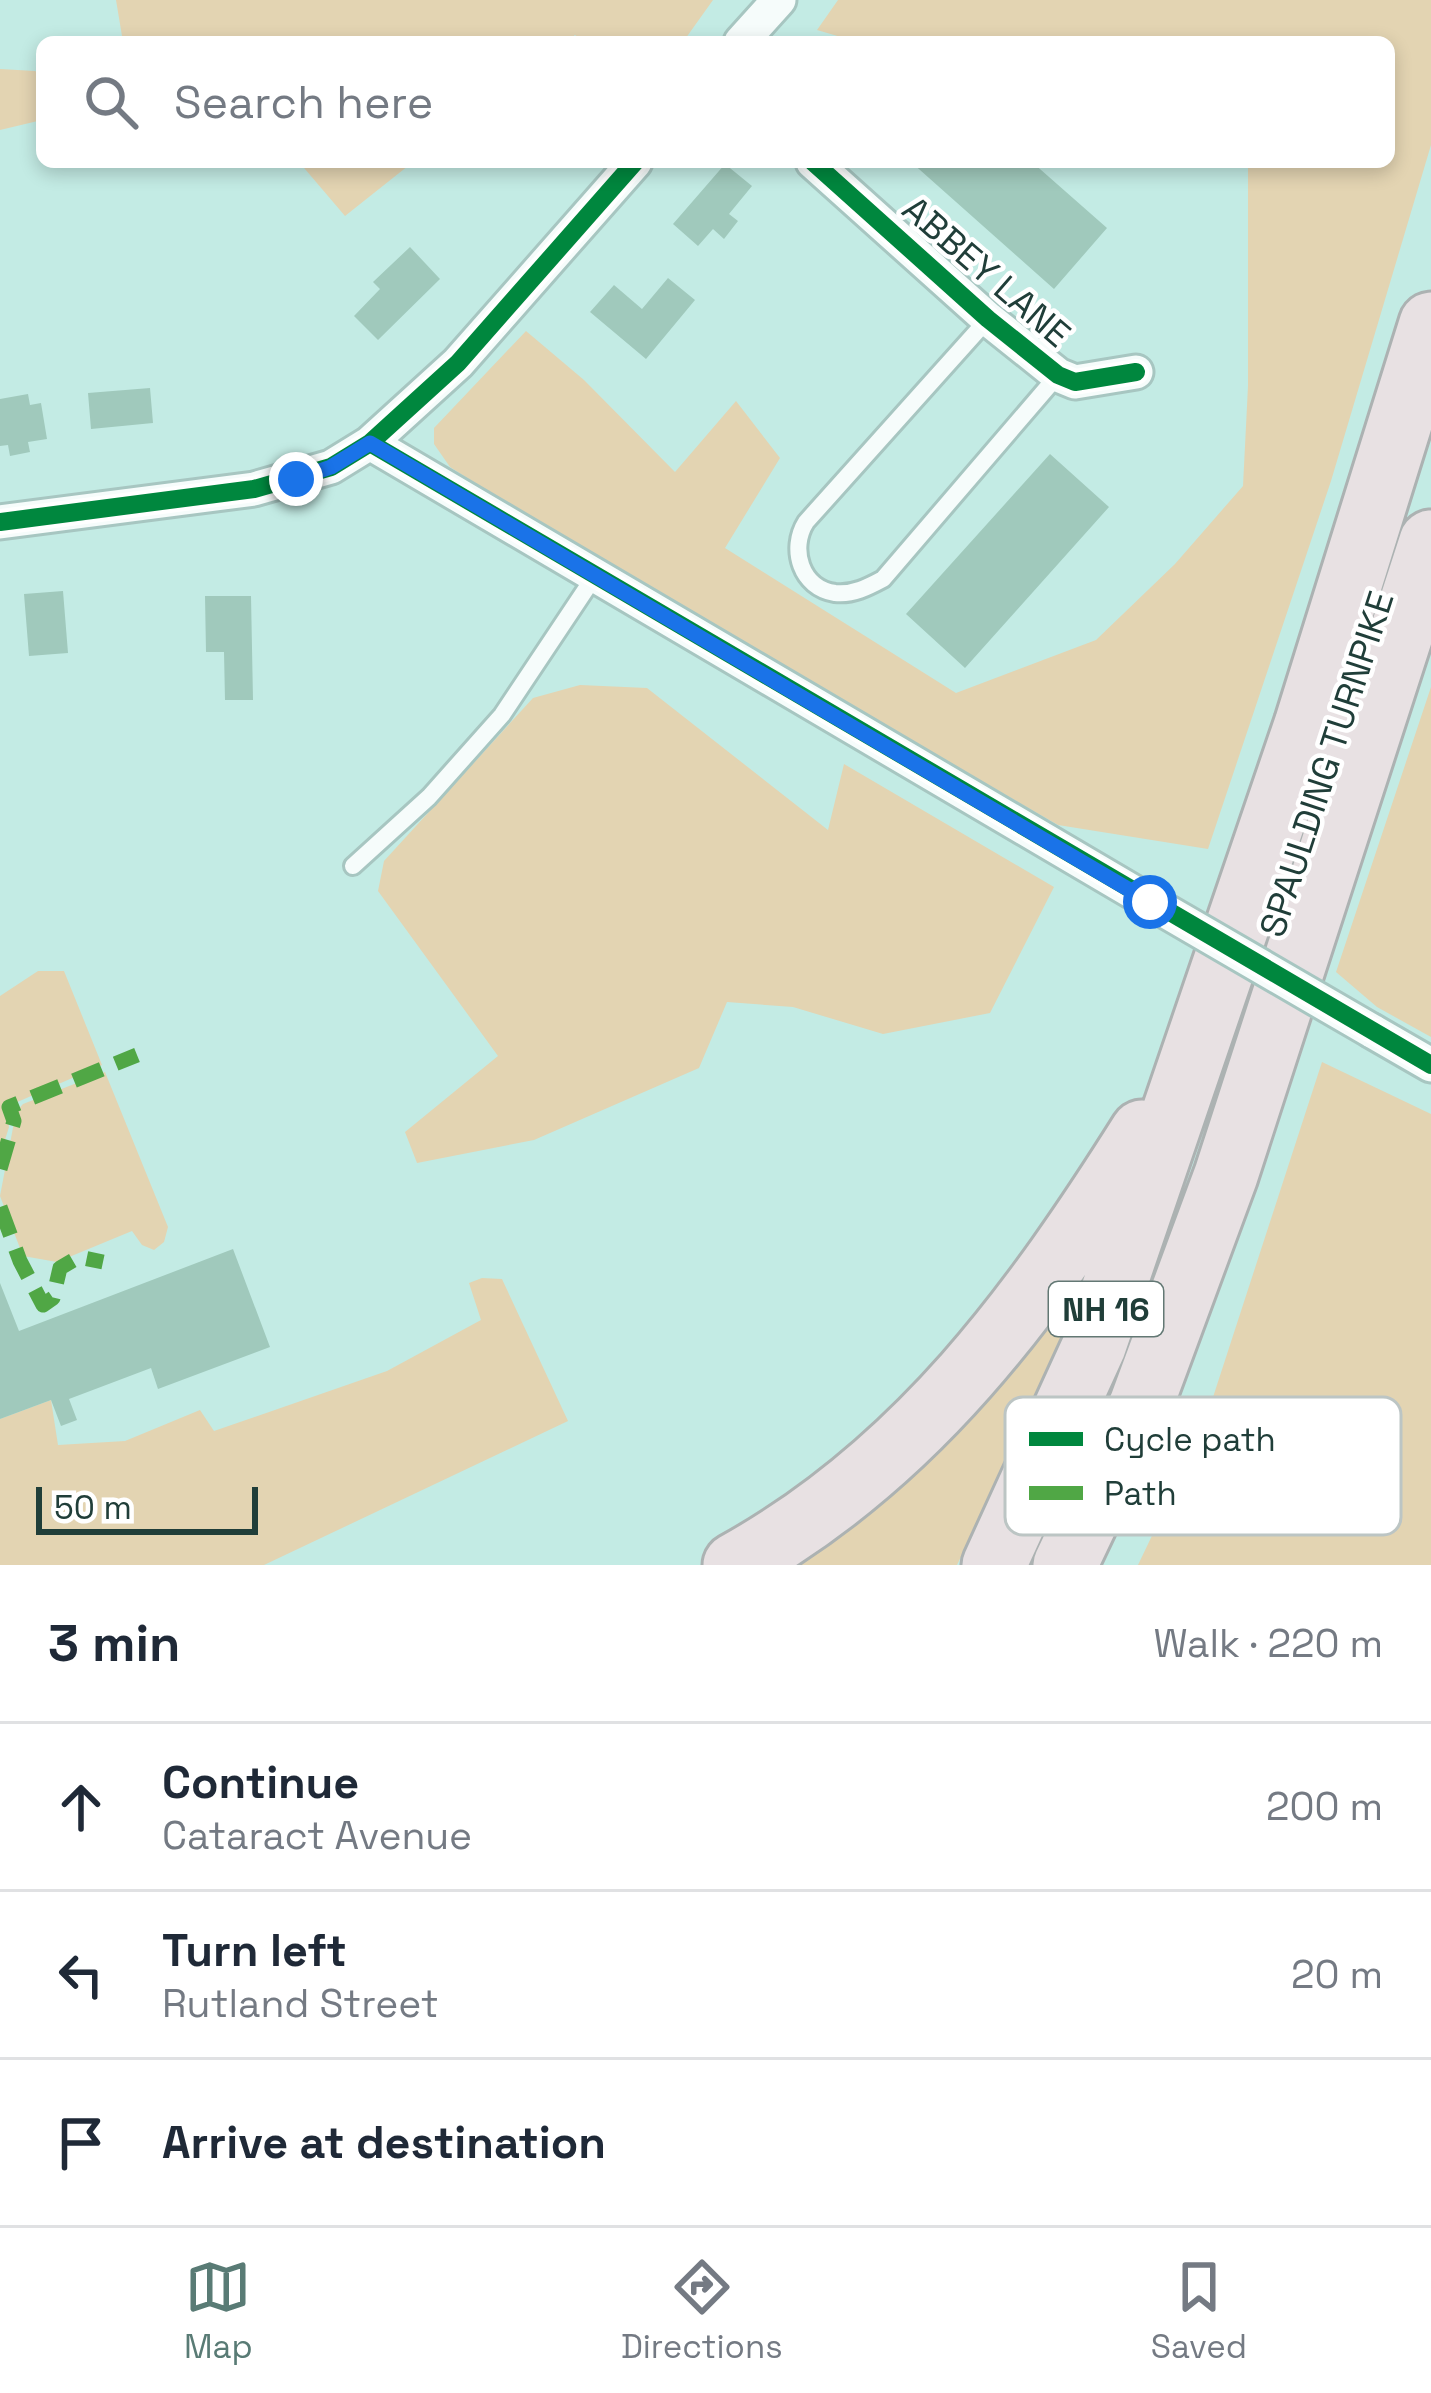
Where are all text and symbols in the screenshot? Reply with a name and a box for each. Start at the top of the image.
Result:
search box [36,36,1395,168]
icon: search [78,69,144,135]
text: Search here [174,74,433,131]
street label: ABBEY LANE [893,186,1080,357]
route end [269,452,323,506]
street label: SPAULDING TURNPIKE [1249,586,1405,943]
route start [1123,875,1177,929]
road number: NH 16 [1049,1282,1163,1336]
legend [1005,1397,1401,1535]
text: Cycle path [1104,1419,1276,1461]
text: Path [1104,1473,1177,1515]
scale bar [36,1481,258,1534]
text: 50 m [54,1487,132,1529]
text: 3 min [48,1611,181,1676]
text: Walk · 220 m [1153,1619,1383,1668]
text: Continue [162,1754,359,1811]
icon: ahead [48,1774,114,1840]
text: 200 m [1266,1782,1383,1831]
text: Cataract Avenue [162,1811,472,1860]
text: Turn left [162,1922,347,1979]
icon: left [48,1942,114,2008]
text: 20 m [1291,1950,1383,1999]
text: Rutland Street [162,1979,439,2028]
icon: arrive [48,2110,114,2176]
text: Arrive at destination [162,2114,606,2171]
tab: Map [184,2254,253,2368]
tab: Directions [621,2254,783,2368]
tab: Saved [1151,2254,1247,2368]

